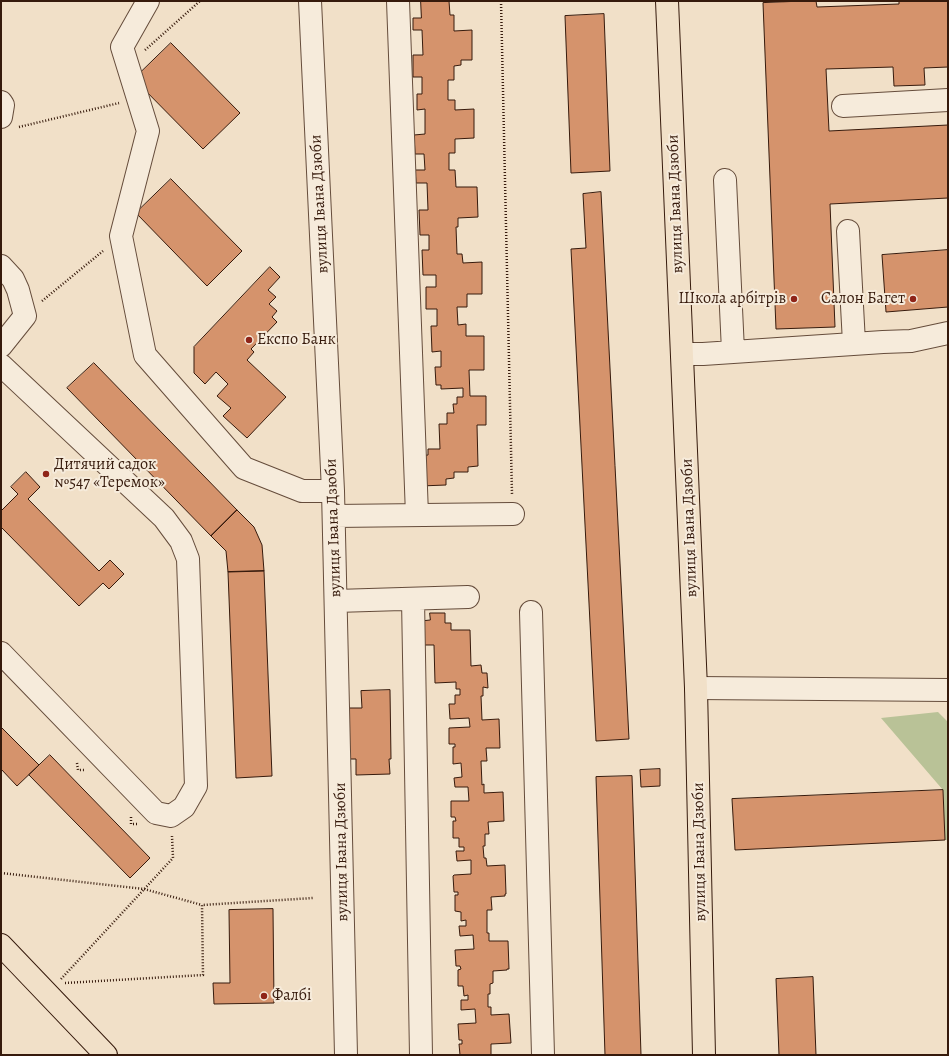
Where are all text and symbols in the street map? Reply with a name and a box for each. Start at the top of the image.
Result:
street label: вулиця Івана Дзюби [307,134,333,274]
street label: вулиця Івана Дзюби [664,134,688,274]
place label: Школа арбітрів [678,289,786,309]
place label: Салон Багет [821,289,905,309]
marker: Школа арбітрів [789,294,799,304]
marker: Салон Багет [908,294,918,304]
place label: Експо Банк [257,330,336,350]
marker: Експо Банк [244,335,254,345]
place label: Дитячий садок №547 «Теремок» [54,455,165,493]
street label: вулиця Івана Дзюби [322,458,346,598]
street label: вулиця Івана Дзюби [678,458,702,598]
marker: Дитячий садок №547 «Теремок» [41,469,51,479]
street label: вулиця Івана Дзюби [331,782,353,922]
street label: вулиця Івана Дзюби [689,782,711,922]
place label: Фалбі [272,986,312,1006]
marker: Фалбі [259,991,269,1001]

